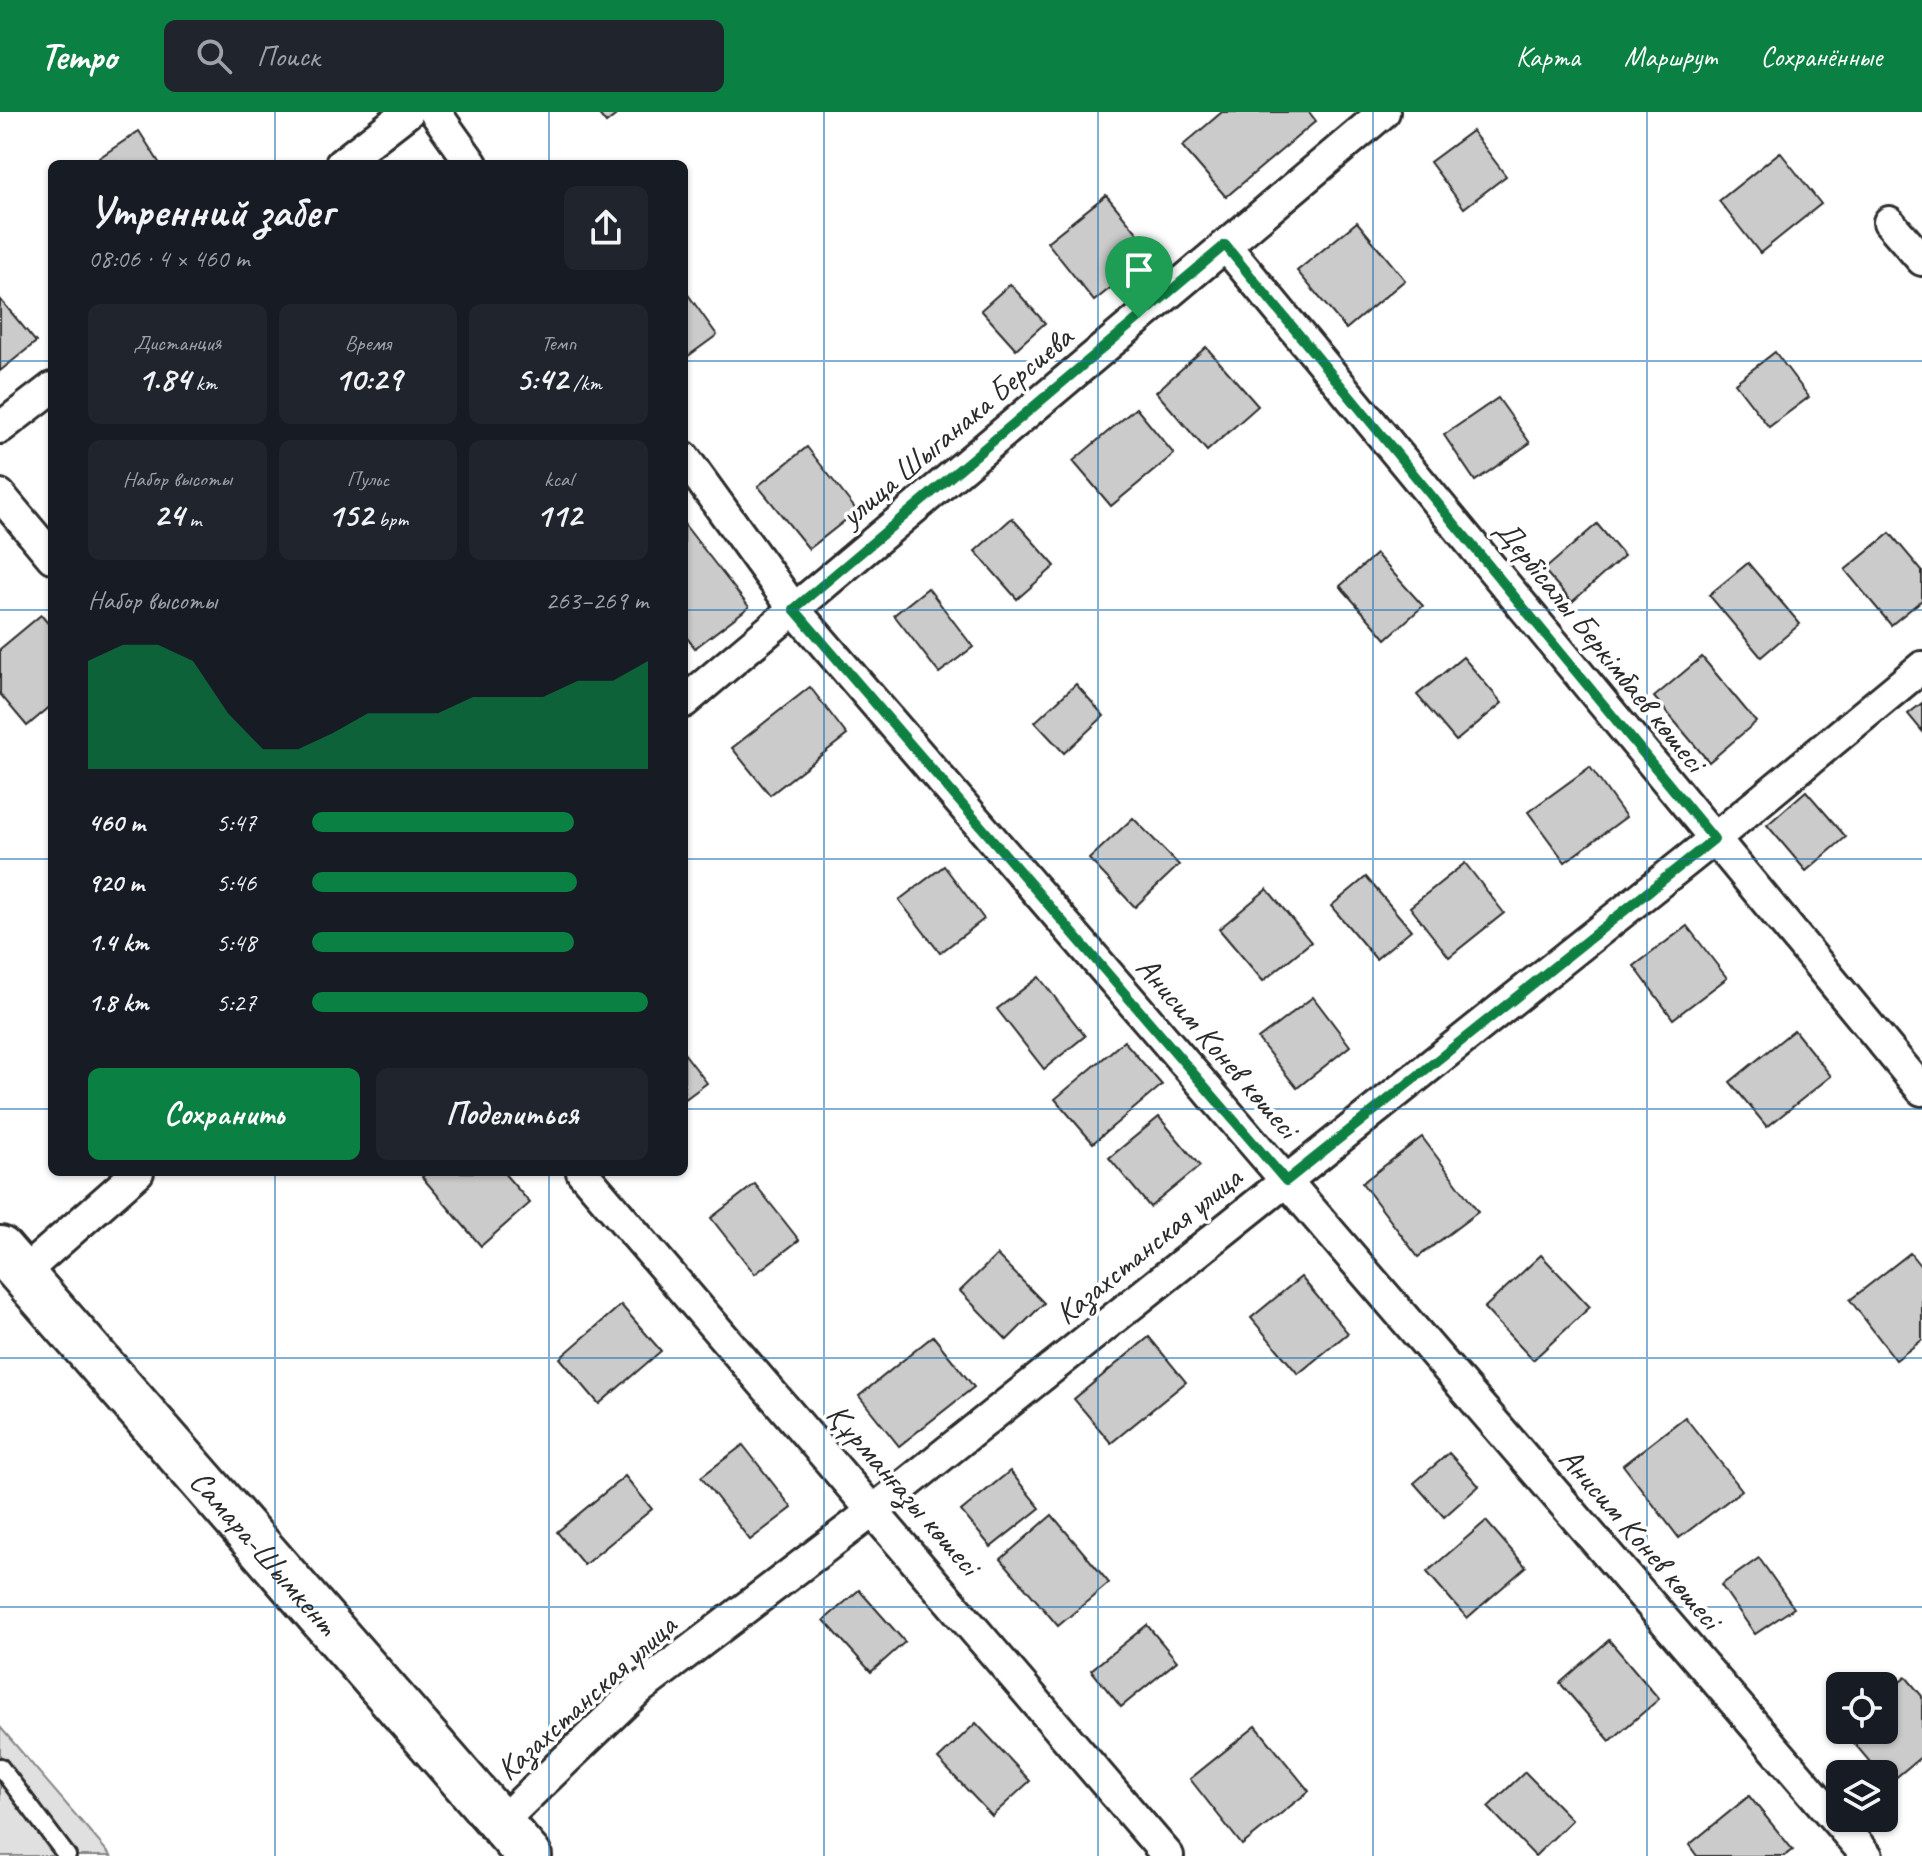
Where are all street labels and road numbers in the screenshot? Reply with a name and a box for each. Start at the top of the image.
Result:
street label: улица Шыганака Берсиева [830,316,1083,537]
street label: Дербісалы Беркімбаев көшесі [1486,510,1718,783]
street label: Анисим Конев көшесі [1127,948,1311,1150]
street label: Казахстанская улица [1047,1156,1252,1333]
street label: Құрманғазы көшесі [818,1395,992,1587]
street label: Анисим Конев көшесі [1550,1439,1734,1641]
street label: Самара-Шымкент [181,1461,349,1645]
street label: Казахстанская улица [488,1604,687,1789]

